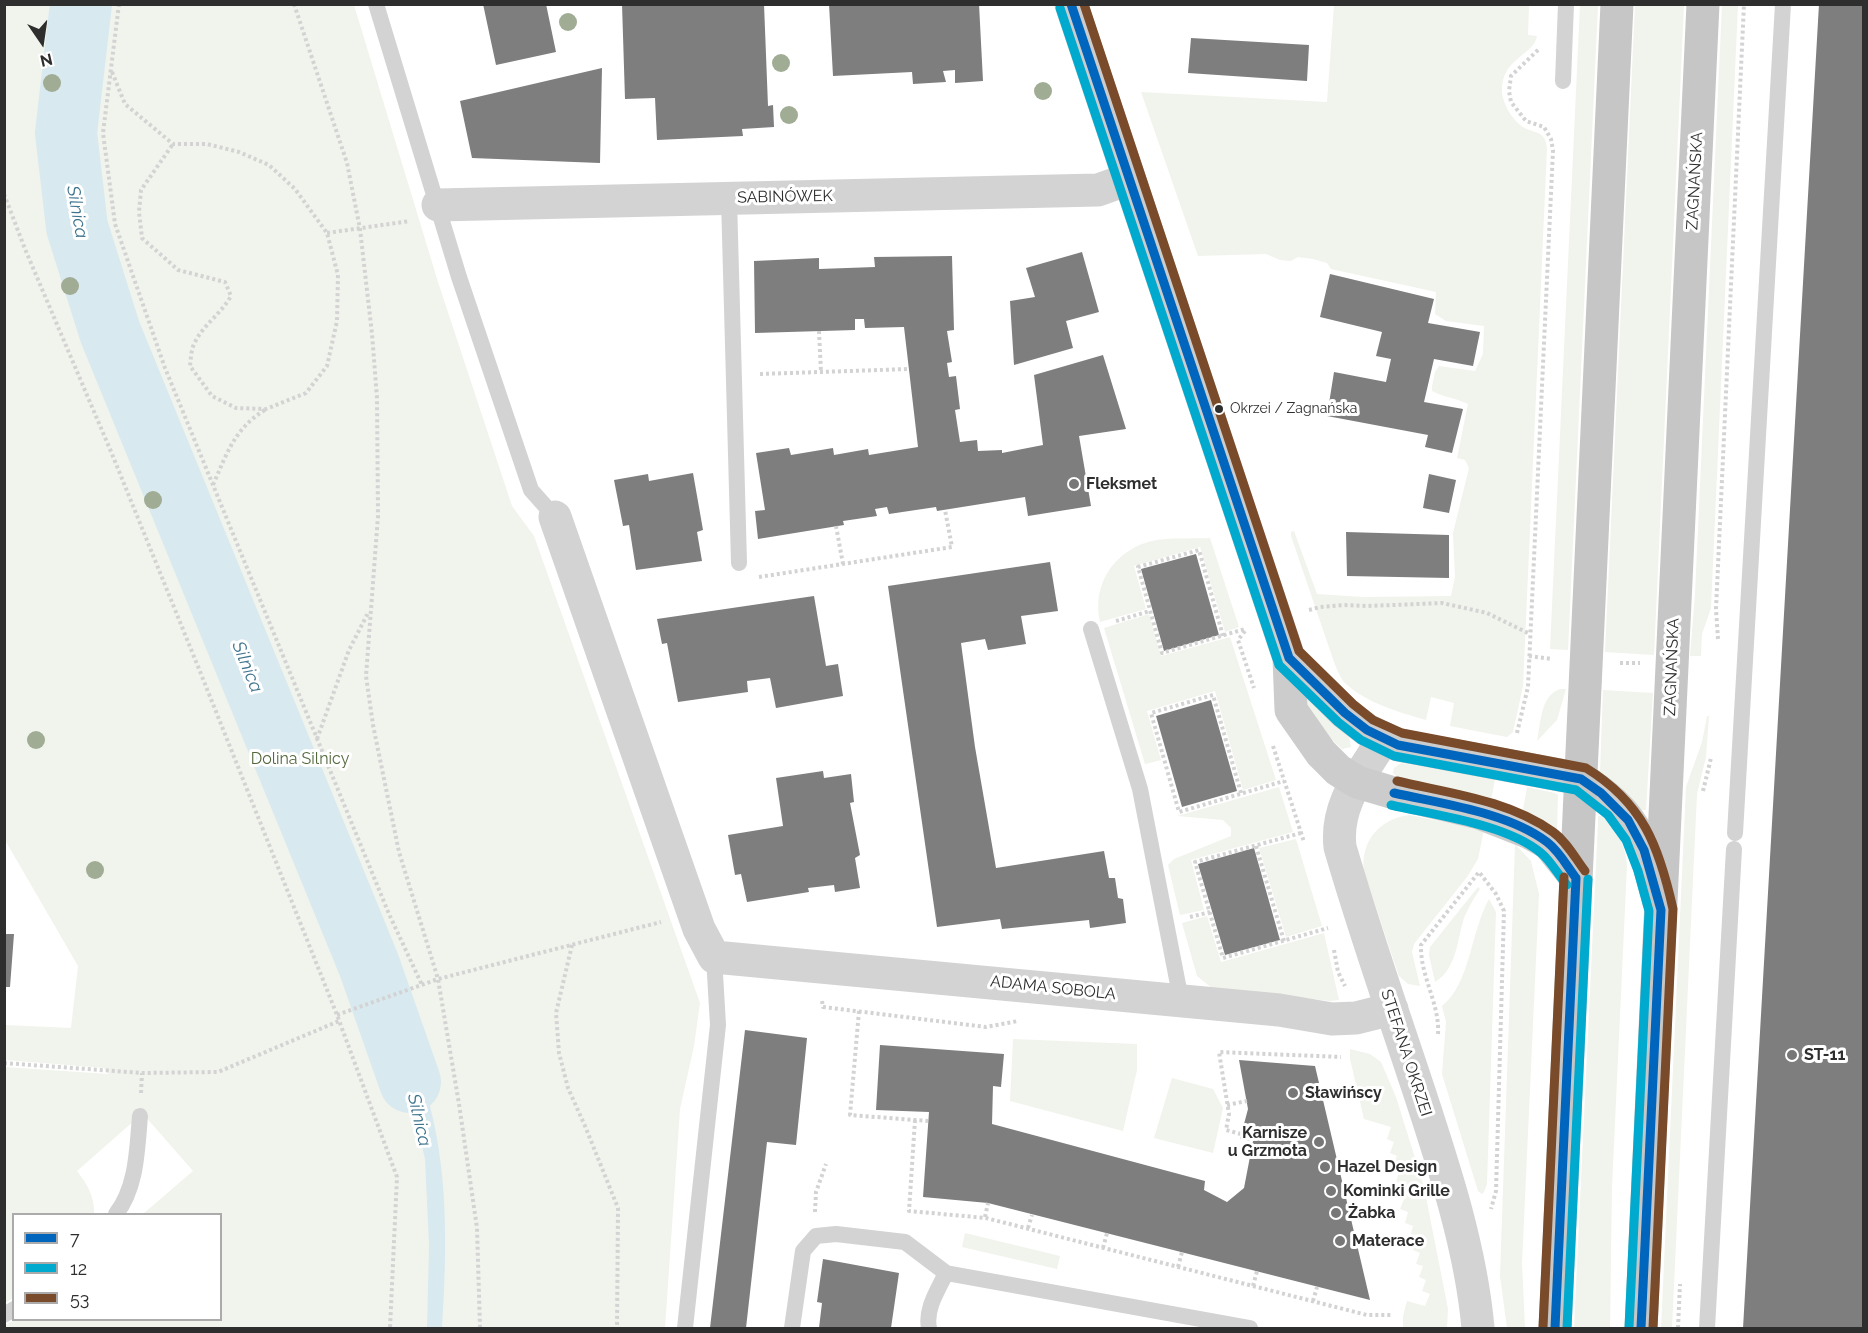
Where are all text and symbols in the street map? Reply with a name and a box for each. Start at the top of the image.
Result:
north arrow [12,12,72,72]
text: N [38,49,54,71]
street label: ZAGNAŃSKA [1683,131,1707,231]
water label: Silnica [62,184,92,240]
street label: SABINÓWEK [737,187,833,207]
place label: Okrzei / Zagnańska [1230,401,1357,417]
marker: Okrzei / Zagnańska [1213,403,1225,415]
place label: Fleksmet [1086,474,1157,494]
marker: Fleksmet [1067,477,1081,491]
street label: ZAGNAŃSKA [1661,618,1683,716]
water label: Silnica [227,638,267,696]
park label: Dolina Silnicy [251,749,349,769]
street label: ADAMA SOBOLA [989,972,1117,1004]
street label: STEFANA OKRZEI [1376,987,1436,1119]
place label: ST-11 [1804,1045,1845,1065]
marker: ST-11 [1785,1048,1799,1062]
place label: Sławińscy [1305,1083,1382,1103]
marker: Sławińscy [1286,1086,1300,1100]
water label: Silnica [402,1092,436,1148]
place label: Karnisze u Grzmota [1228,1123,1307,1161]
marker: Karnisze u Grzmota [1312,1135,1326,1149]
place label: Hazel Design [1337,1157,1437,1177]
marker: Hazel Design [1318,1160,1332,1174]
place label: Kominki Grille [1343,1181,1450,1201]
marker: Kominki Grille [1324,1184,1338,1198]
place label: Żabka [1348,1203,1395,1223]
marker: Żabka [1329,1206,1343,1220]
legend [12,1213,222,1321]
text: 7 [70,1228,80,1249]
place label: Materace [1352,1231,1424,1251]
marker: Materace [1333,1234,1347,1248]
text: 12 [70,1258,87,1279]
text: 53 [70,1288,89,1309]

